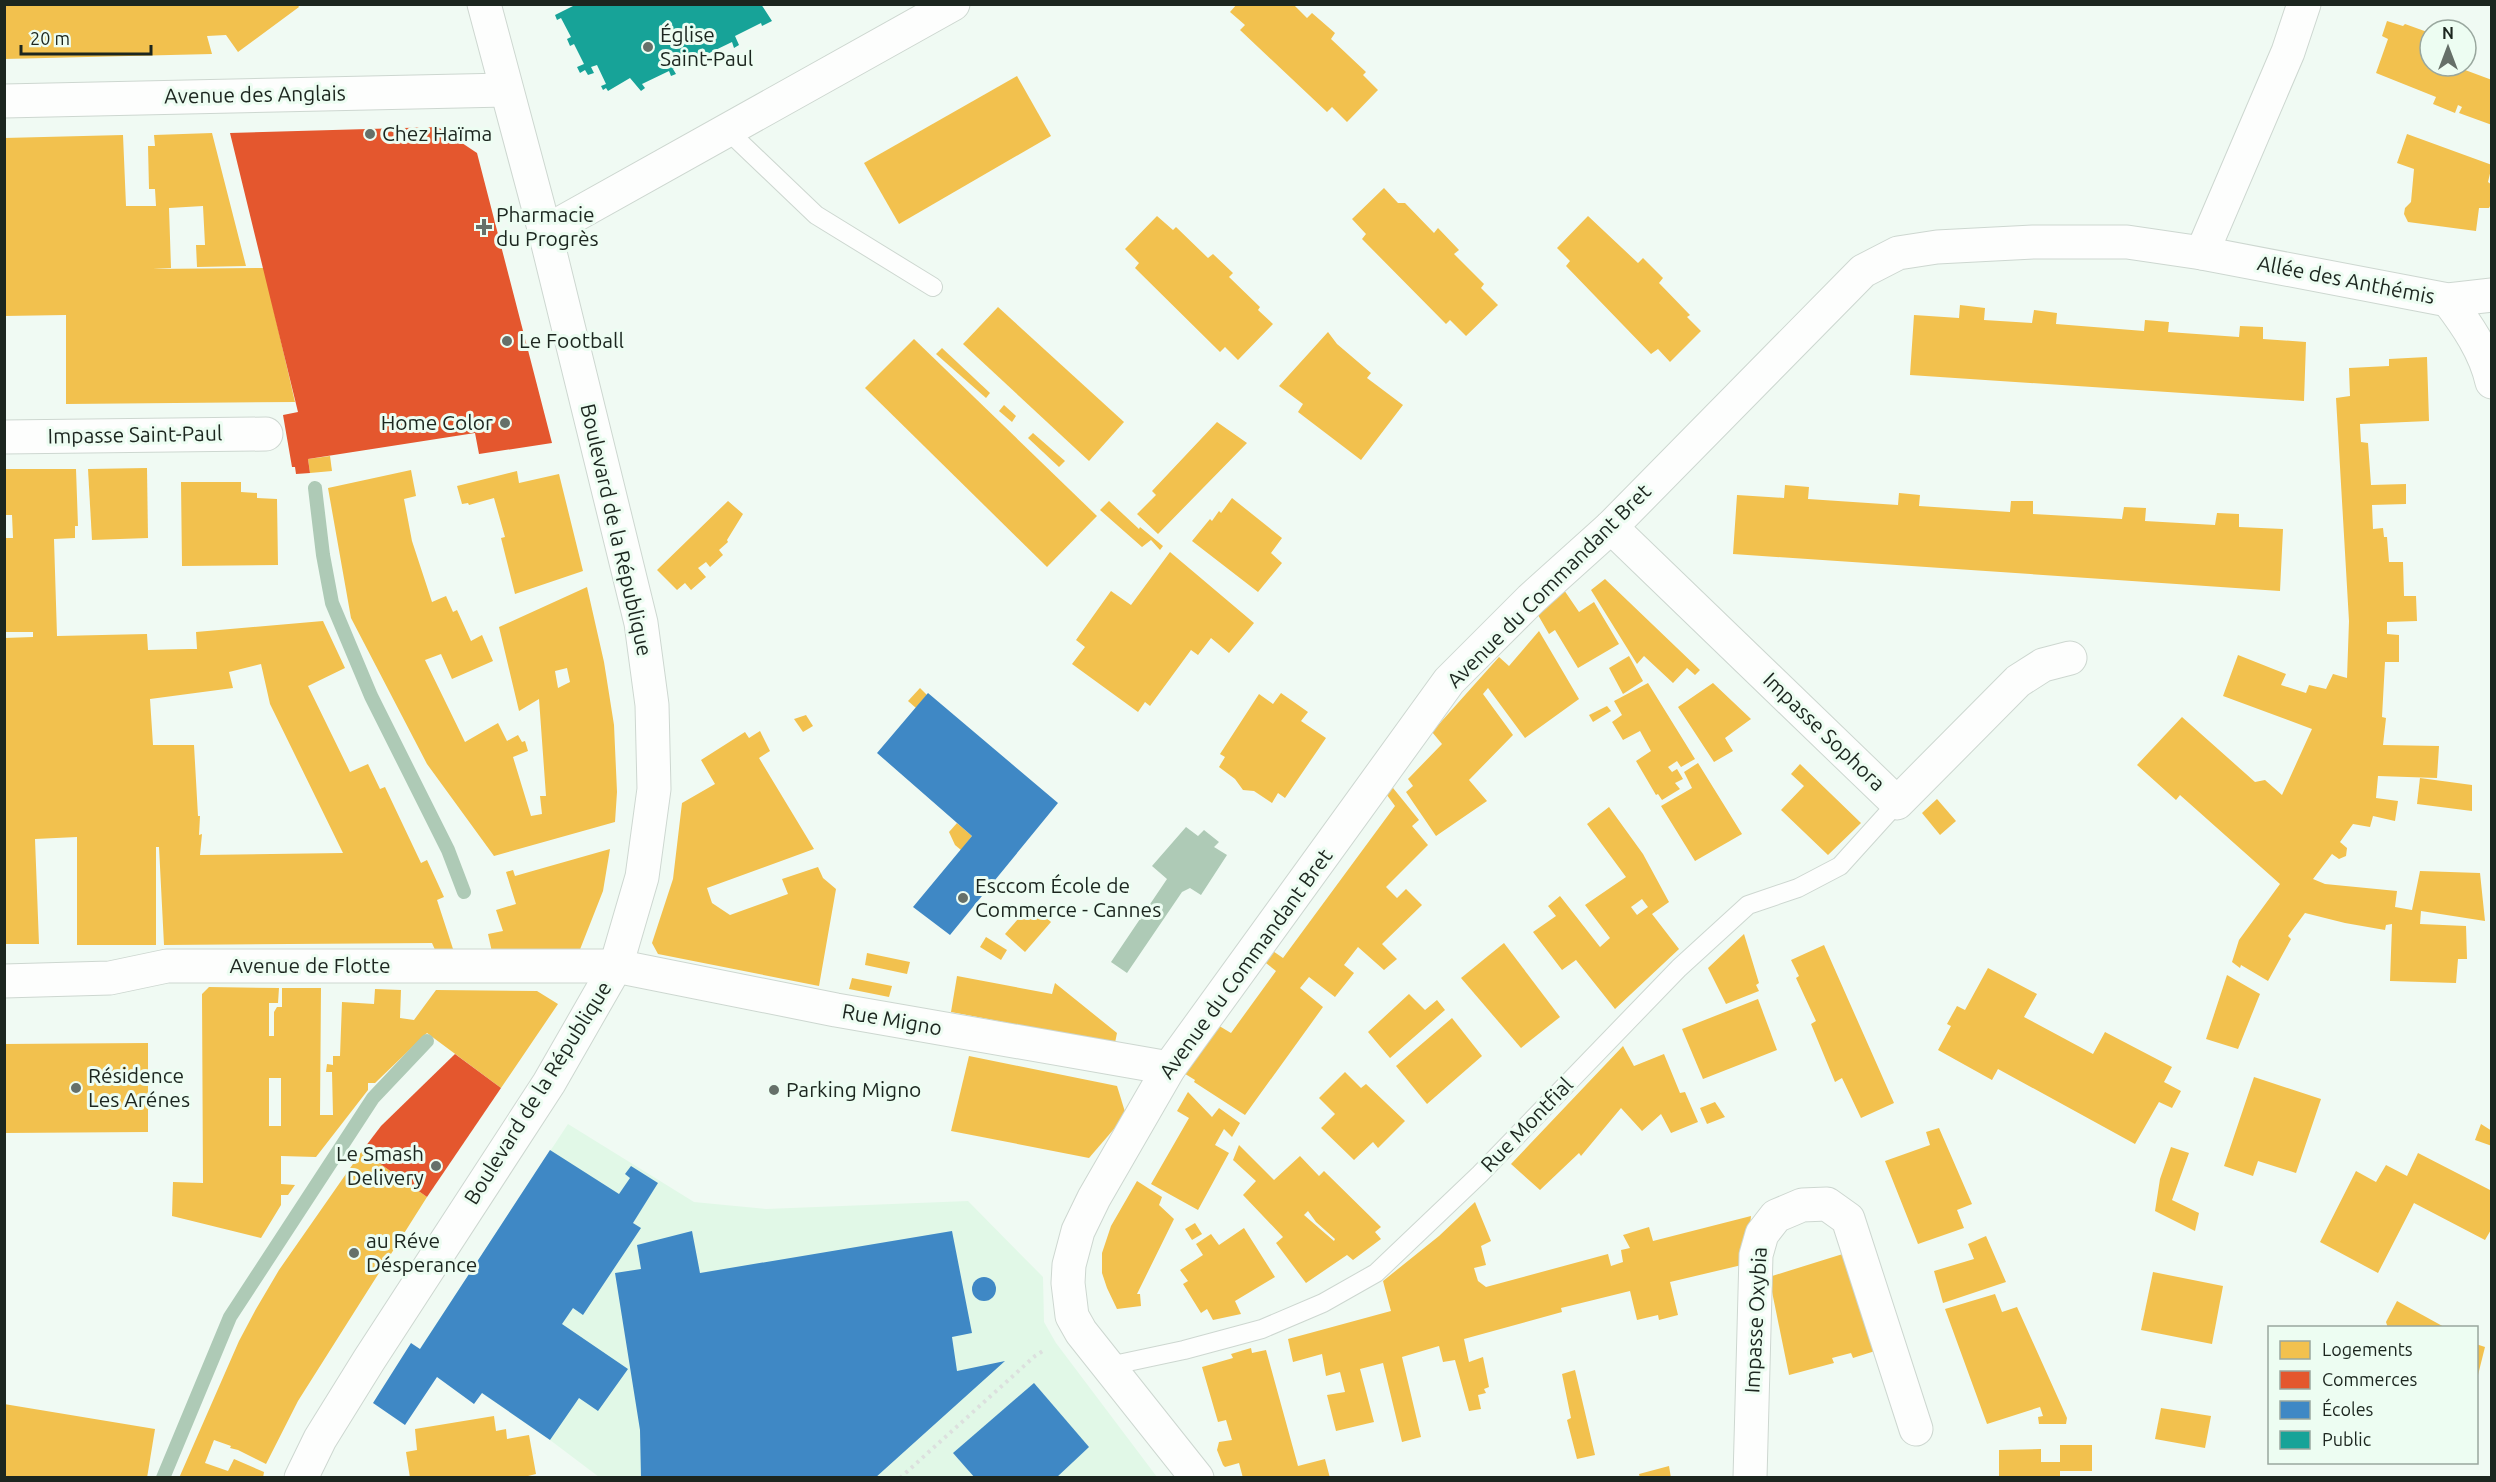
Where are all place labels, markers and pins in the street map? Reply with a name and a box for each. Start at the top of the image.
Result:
place label: Église Saint-Paul [660,22,753,70]
marker: Église Saint-Paul [641,40,655,54]
place label: Chez Haïma [382,121,492,145]
marker: Chez Haïma [363,127,377,141]
place label: Pharmacie du Progrès [496,202,599,250]
marker: Pharmacie du Progrès [477,220,491,234]
place label: Le Football [519,328,624,352]
marker: Le Football [500,334,514,348]
place label: Home Color [381,410,493,434]
marker: Home Color [498,416,512,430]
place label: Esccom École de Commerce - Cannes [975,873,1161,921]
marker: Esccom École de Commerce - Cannes [956,891,970,905]
place label: Résidence Les Arénes [88,1063,190,1111]
place label: Parking Migno [786,1077,921,1101]
marker: Résidence Les Arénes [69,1081,83,1095]
marker: Parking Migno [767,1083,781,1097]
place label: Le Smash Delivery [336,1141,424,1189]
marker: Le Smash Delivery [429,1159,443,1173]
place label: au Réve Désperance [366,1228,477,1276]
marker: au Réve Désperance [347,1246,361,1260]

